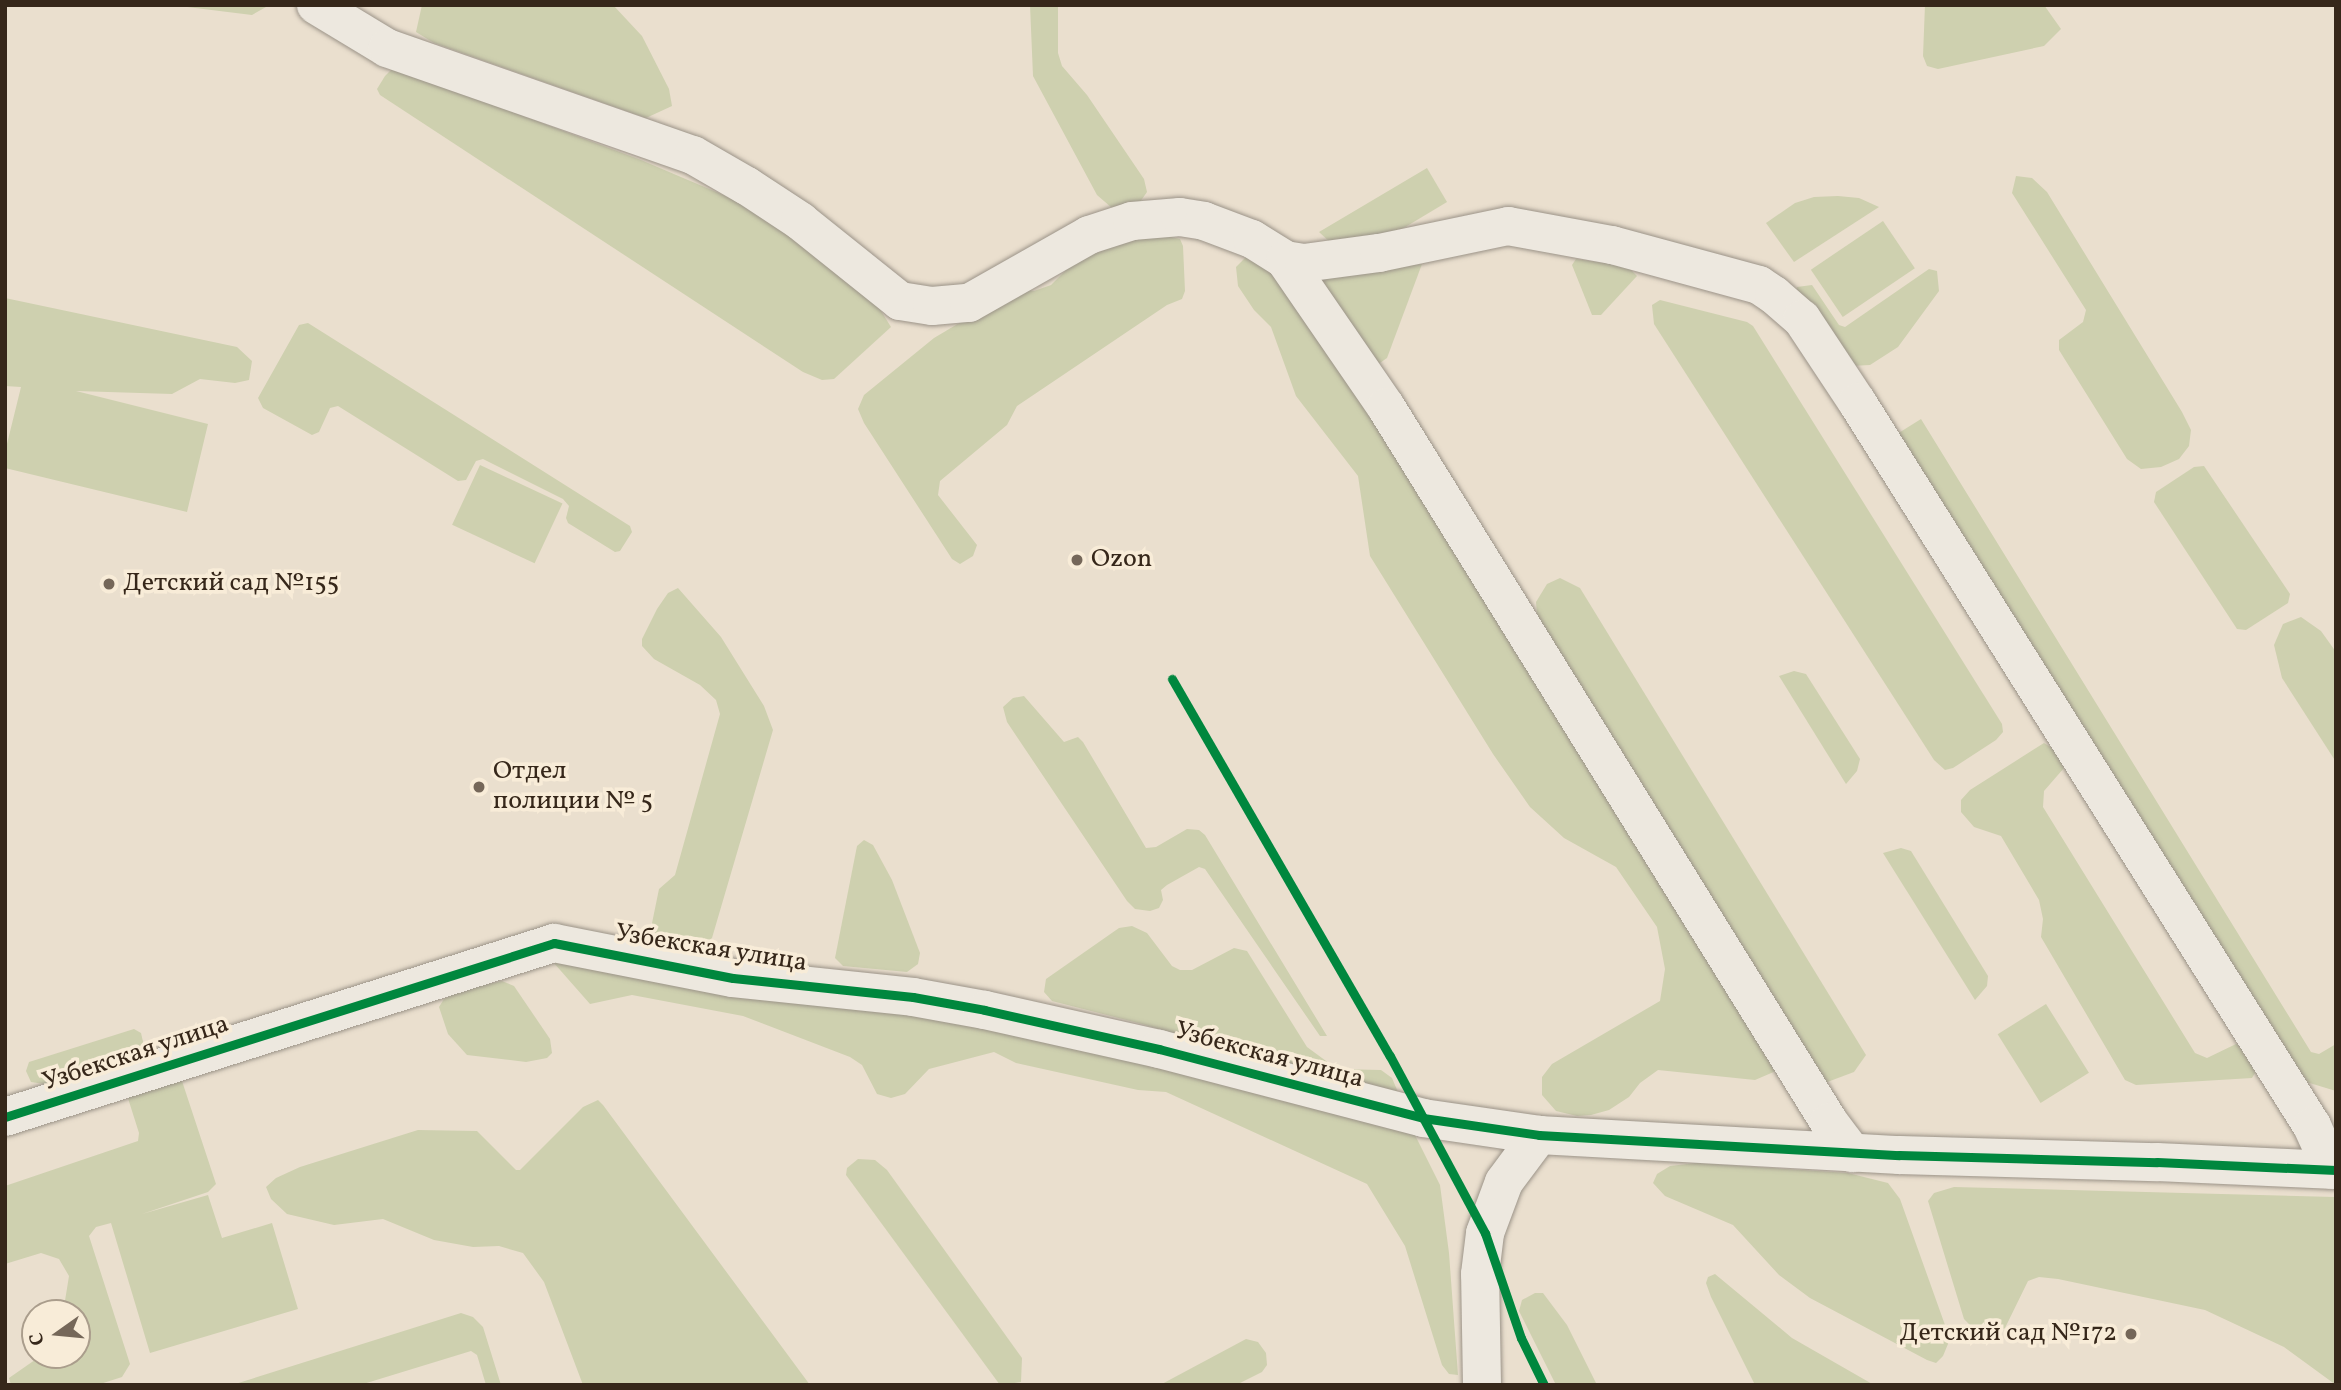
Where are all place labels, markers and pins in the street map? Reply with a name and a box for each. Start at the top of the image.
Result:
place label: Ozon [1091,544,1152,576]
marker: Ozon [1069,552,1085,568]
place label: Детский сад №155 [123,568,339,600]
marker: Детский сад №155 [101,576,117,592]
place label: Отдел полиции № 5 [493,756,653,818]
marker: Отдел полиции № 5 [471,779,487,795]
place label: Детский сад №172 [1900,1318,2117,1350]
marker: Детский сад №172 [2123,1326,2139,1342]

